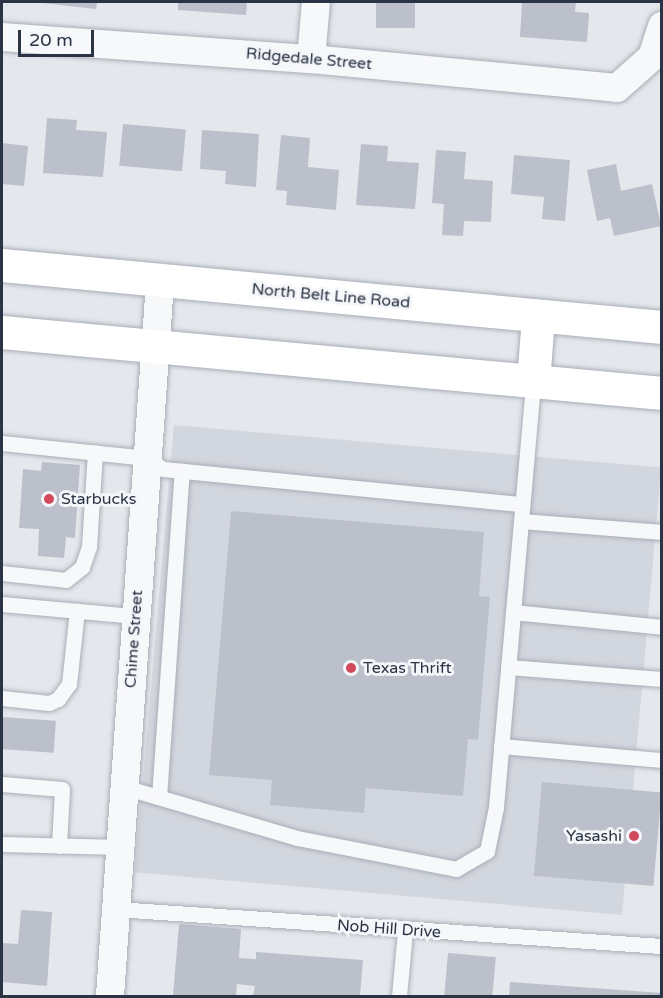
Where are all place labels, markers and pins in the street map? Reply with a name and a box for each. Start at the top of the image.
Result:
place label: Starbucks [61,489,136,509]
marker: Starbucks [42,492,56,506]
place label: Texas Thrift [363,658,452,678]
marker: Texas Thrift [344,661,358,675]
place label: Yasashi [566,826,622,846]
marker: Yasashi [627,829,641,843]

